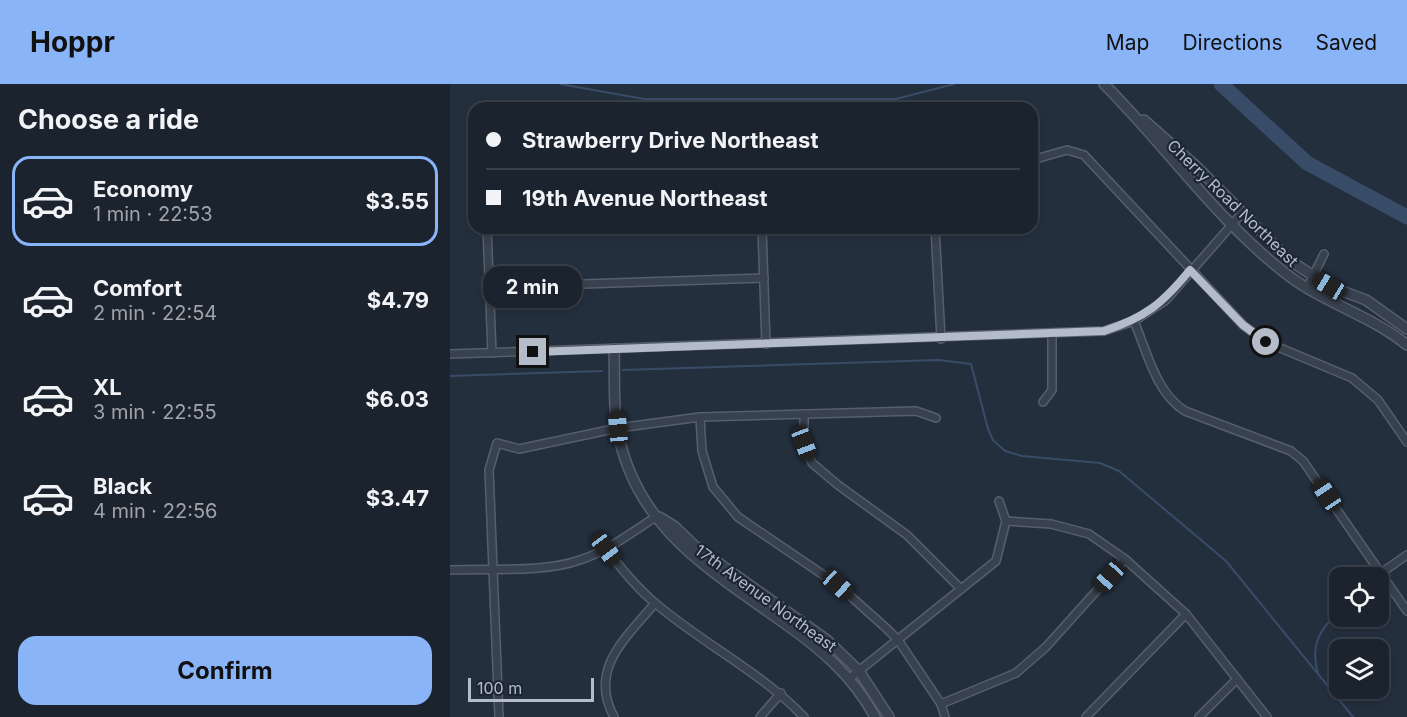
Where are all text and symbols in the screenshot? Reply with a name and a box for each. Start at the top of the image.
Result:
text: Hoppr [30,25,115,59]
text: Map [1106,30,1149,55]
text: Directions [1182,30,1283,55]
text: Saved [1316,30,1377,55]
text: Choose a ride [18,103,199,136]
text: Strawberry Drive Northeast [522,127,818,153]
street label: Cherry Road Northeast [1163,135,1303,271]
icon: car [21,174,75,228]
text: Economy [93,176,193,202]
text: 19th Avenue Northeast [522,185,768,211]
text: $3.55 [366,188,429,214]
text: 1 min · 22:53 [93,202,213,226]
callout: 2 min [484,265,582,307]
car [1309,269,1349,303]
icon: car [21,273,75,327]
text: Comfort [93,275,182,301]
text: 2 min [506,275,559,299]
text: $4.79 [367,287,429,313]
text: 2 min · 22:54 [93,301,217,325]
route start [1252,328,1279,355]
route end [519,338,546,365]
icon: car [21,372,75,426]
text: XL [93,374,122,400]
text: $6.03 [365,386,429,412]
text: 3 min · 22:55 [93,400,217,424]
car [607,409,629,447]
car [789,423,819,463]
icon: car [21,471,75,525]
text: Black [93,473,152,499]
car [1309,475,1345,515]
text: $3.47 [366,485,429,511]
text: 4 min · 22:56 [93,499,217,523]
car [588,529,624,569]
street label: 17th Avenue Northeast [691,540,841,656]
car [1090,558,1128,596]
car [819,566,857,604]
map controls [1329,567,1389,699]
button: locate [1329,567,1389,627]
button: Confirm [18,636,432,705]
button: layers [1329,639,1389,699]
scale bar [468,675,594,702]
text: 100 m [477,678,522,698]

